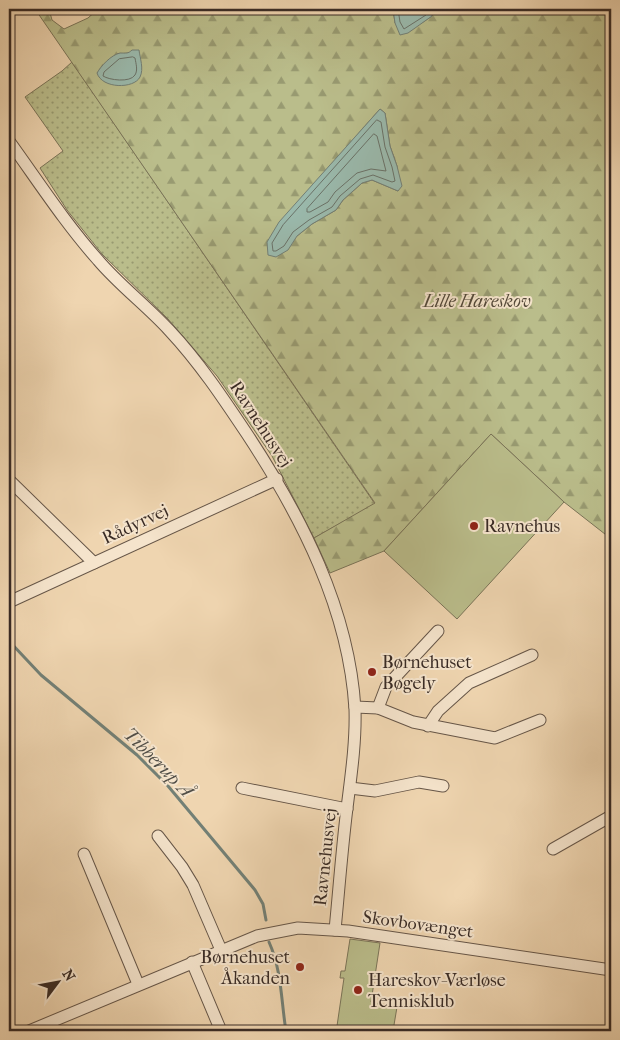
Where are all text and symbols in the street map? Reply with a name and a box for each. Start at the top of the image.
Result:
park label: Lille Hareskov [421,291,531,312]
street label: Ravnehusvej [225,377,296,471]
street label: Rådyrvej [99,500,172,549]
place label: Ravnehus [484,516,561,537]
marker: Ravnehus [468,520,480,532]
place label: Børnehuset Bøgely [382,652,472,694]
marker: Børnehuset Bøgely [366,666,378,678]
water label: Tibberup Å [119,723,200,803]
street label: Ravnehusvej [310,807,341,907]
street label: Skovbovænget [361,906,475,943]
place label: Børnehuset Åkanden [200,947,291,989]
north arrow [32,958,82,1008]
marker: Børnehuset Åkanden [294,961,306,973]
text: N [59,966,79,985]
place label: Hareskov-Værløse Tennisklub [368,970,506,1012]
marker: Hareskov-Værløse Tennisklub [352,984,364,996]

